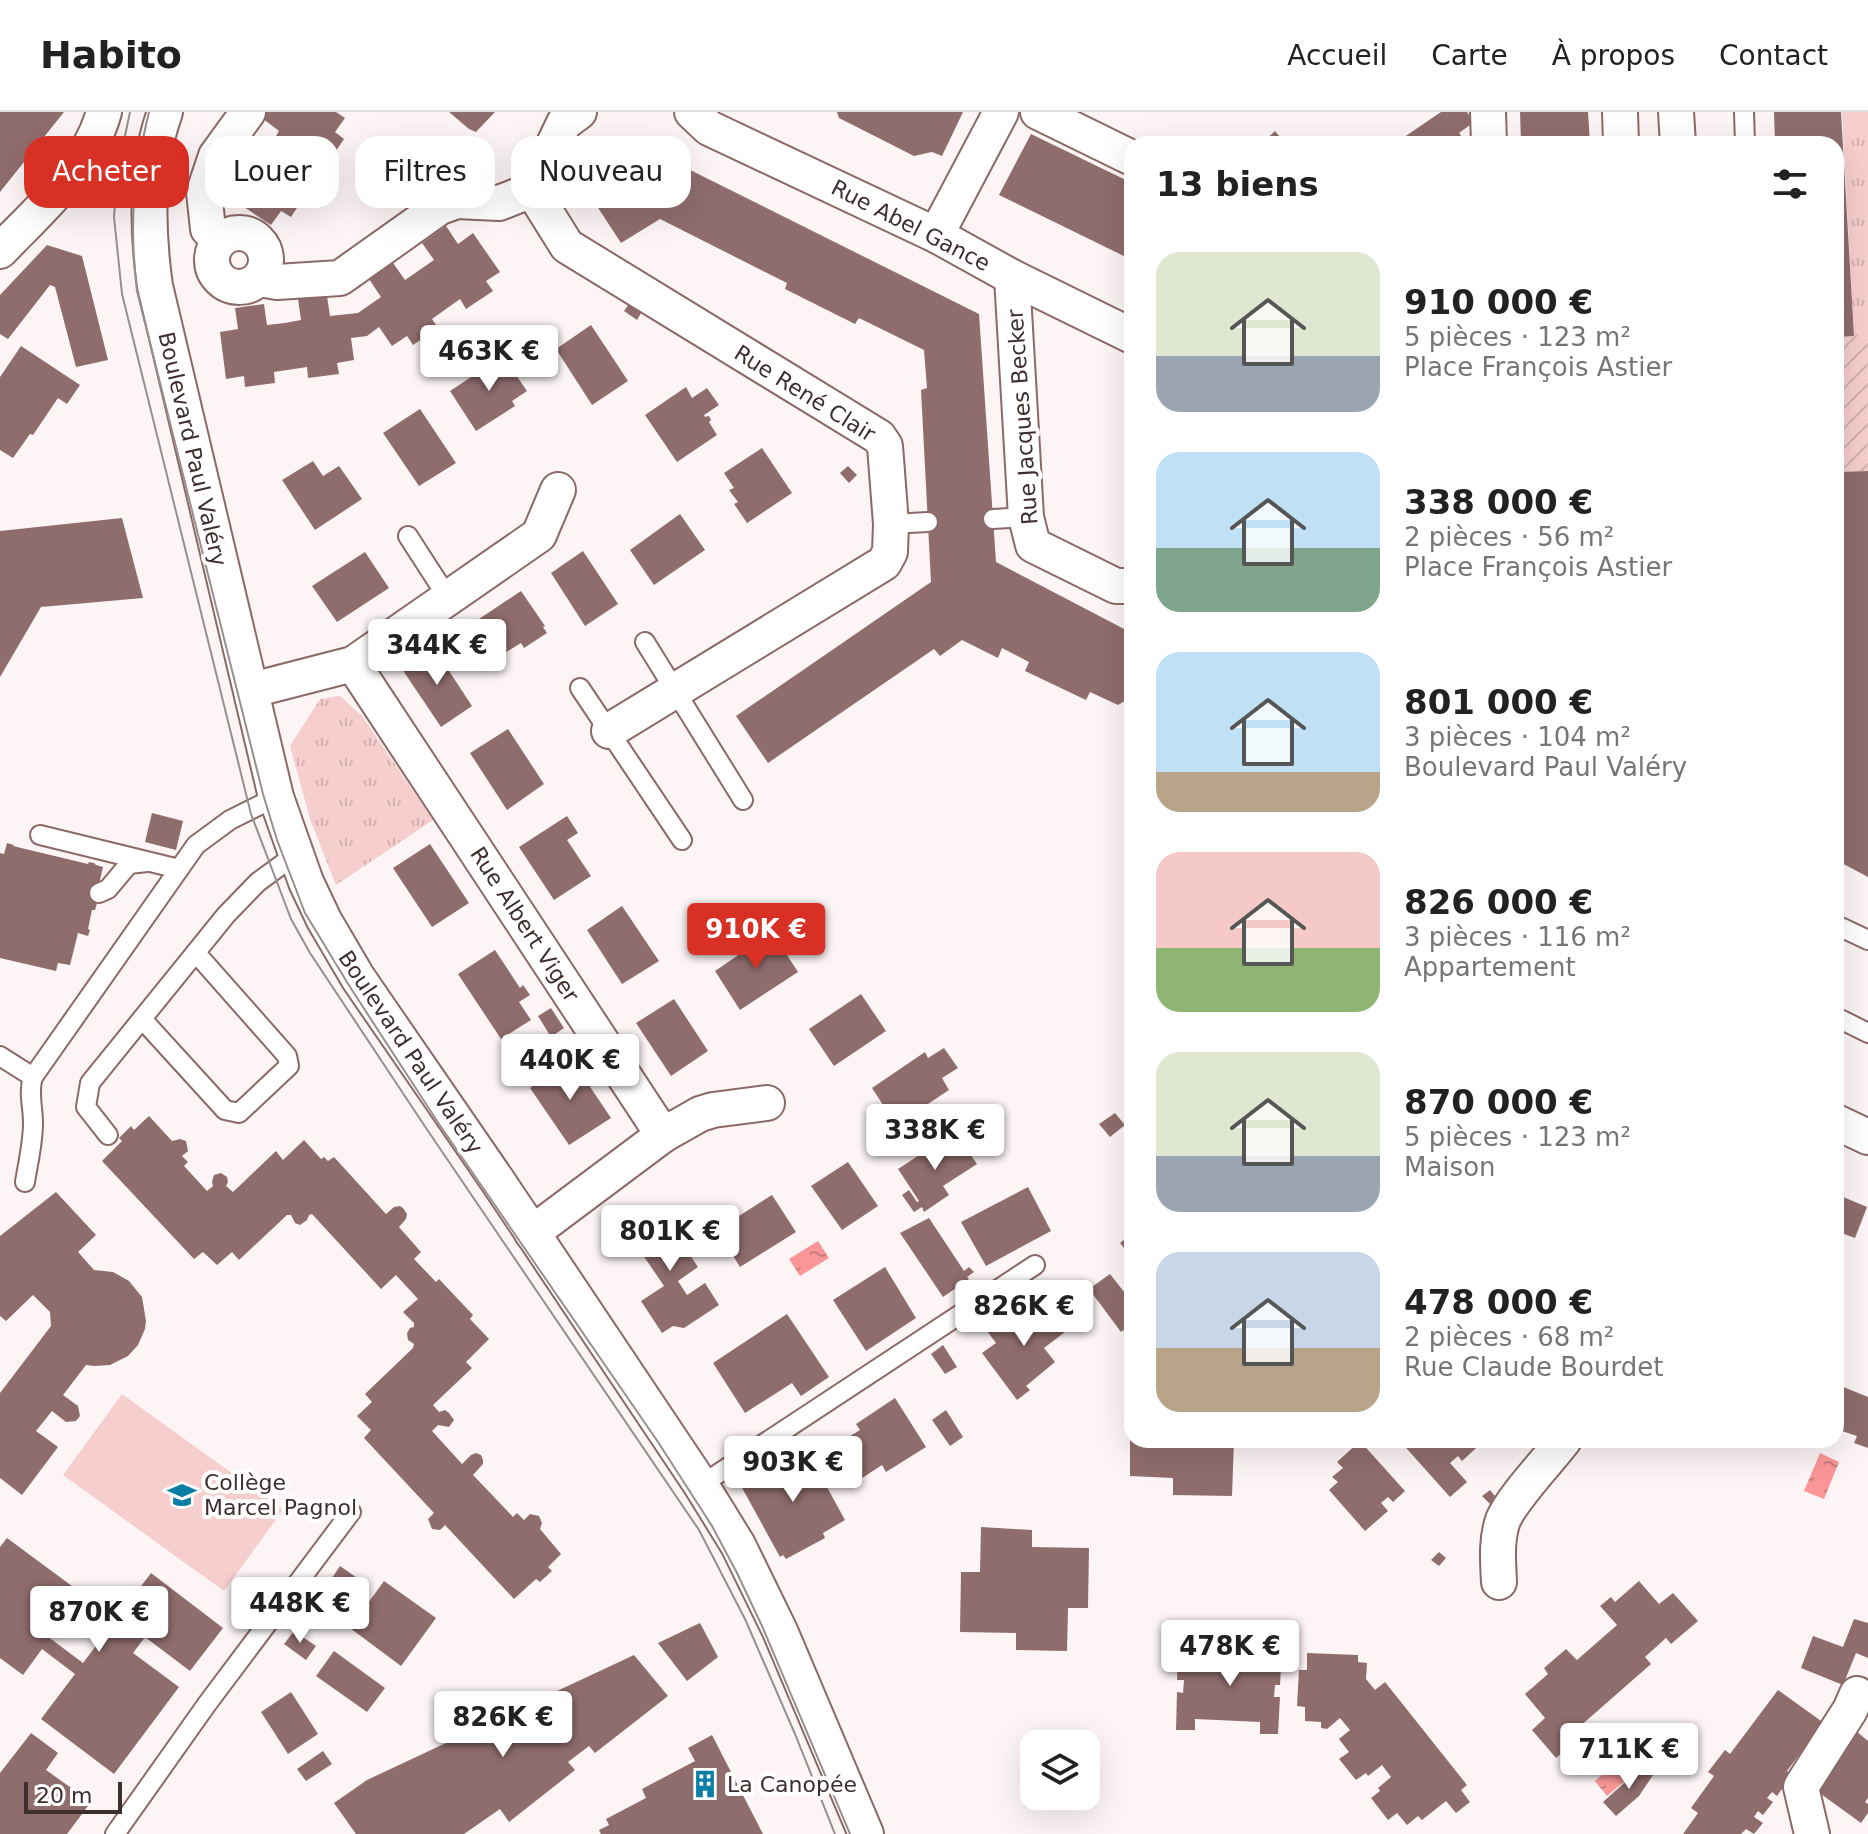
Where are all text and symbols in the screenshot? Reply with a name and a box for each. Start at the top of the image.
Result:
text: Habito [40,33,182,77]
text: Accueil [1287,39,1387,72]
text: Carte [1431,39,1508,72]
text: À propos [1552,39,1675,72]
text: Contact [1719,39,1828,72]
chip: Acheter [24,136,189,208]
chip: Louer [205,136,339,208]
chip: Filtres [355,136,495,208]
chip: Nouveau [511,136,691,208]
icon: filters [1768,162,1812,206]
text: 13 biens [1156,164,1319,204]
street label: Rue Abel Gance [827,175,994,276]
text: 910 000 € [1404,282,1593,322]
icon: home [1220,284,1316,380]
street label: Rue Jacques Becker [1002,307,1043,526]
text: 5 pièces · 123 m² [1404,322,1631,352]
pin: 463K € [424,325,554,393]
street label: Boulevard Paul Valéry [153,330,232,569]
text: 463K € [438,336,540,366]
street label: Rue René Clair [730,340,881,447]
text: Place François Astier [1404,352,1672,382]
text: 338 000 € [1404,482,1593,522]
icon: home [1220,484,1316,580]
text: 2 pièces · 56 m² [1404,522,1614,552]
text: Place François Astier [1404,552,1672,582]
pin: 344K € [372,619,502,687]
text: 344K € [386,630,488,660]
text: 801 000 € [1404,682,1593,722]
icon: home [1220,684,1316,780]
text: 3 pièces · 104 m² [1404,722,1631,752]
text: Boulevard Paul Valéry [1404,752,1687,782]
street label: Rue Albert Viger [465,842,584,1007]
text: 826 000 € [1404,882,1593,922]
icon: home [1220,884,1316,980]
pin: 910K € [691,903,821,971]
text: 910K € [705,914,807,944]
text: 3 pièces · 116 m² [1404,922,1631,952]
street label: Boulevard Paul Valéry [333,946,488,1159]
text: Appartement [1404,952,1576,982]
pin: 440K € [505,1034,635,1102]
text: 440K € [519,1045,621,1075]
text: 870 000 € [1404,1082,1593,1122]
icon: home [1220,1084,1316,1180]
pin: 338K € [870,1104,1000,1172]
text: 338K € [884,1115,986,1145]
text: 5 pièces · 123 m² [1404,1122,1631,1152]
text: Maison [1404,1152,1496,1182]
pin: 801K € [605,1205,735,1273]
text: 801K € [619,1216,721,1246]
pin: 826K € [959,1280,1089,1348]
text: 478 000 € [1404,1282,1593,1322]
icon: home [1220,1284,1316,1380]
text: 826K € [973,1291,1075,1321]
text: 2 pièces · 68 m² [1404,1322,1614,1352]
text: Rue Claude Bourdet [1404,1352,1663,1382]
pin: 903K € [728,1436,858,1504]
text: 903K € [742,1447,844,1477]
place label: Collège Marcel Pagnol [204,1470,357,1520]
school or university icon: Collège Marcel Pagnol [167,1480,197,1510]
pin: 448K € [235,1577,365,1645]
pin: 870K € [34,1586,164,1654]
text: 448K € [249,1588,351,1618]
text: 870K € [48,1597,150,1627]
pin: 478K € [1165,1620,1295,1688]
text: 478K € [1179,1631,1281,1661]
pin: 826K € [438,1691,568,1759]
text: 826K € [452,1702,554,1732]
pin: 711K € [1564,1723,1694,1791]
map controls [1020,1730,1100,1810]
button: layers [1020,1730,1100,1810]
text: 711K € [1578,1734,1680,1764]
building icon: La Canopée [690,1769,720,1799]
place label: La Canopée [727,1772,857,1797]
scale bar [24,1778,122,1814]
text: 20 m [36,1783,92,1808]

